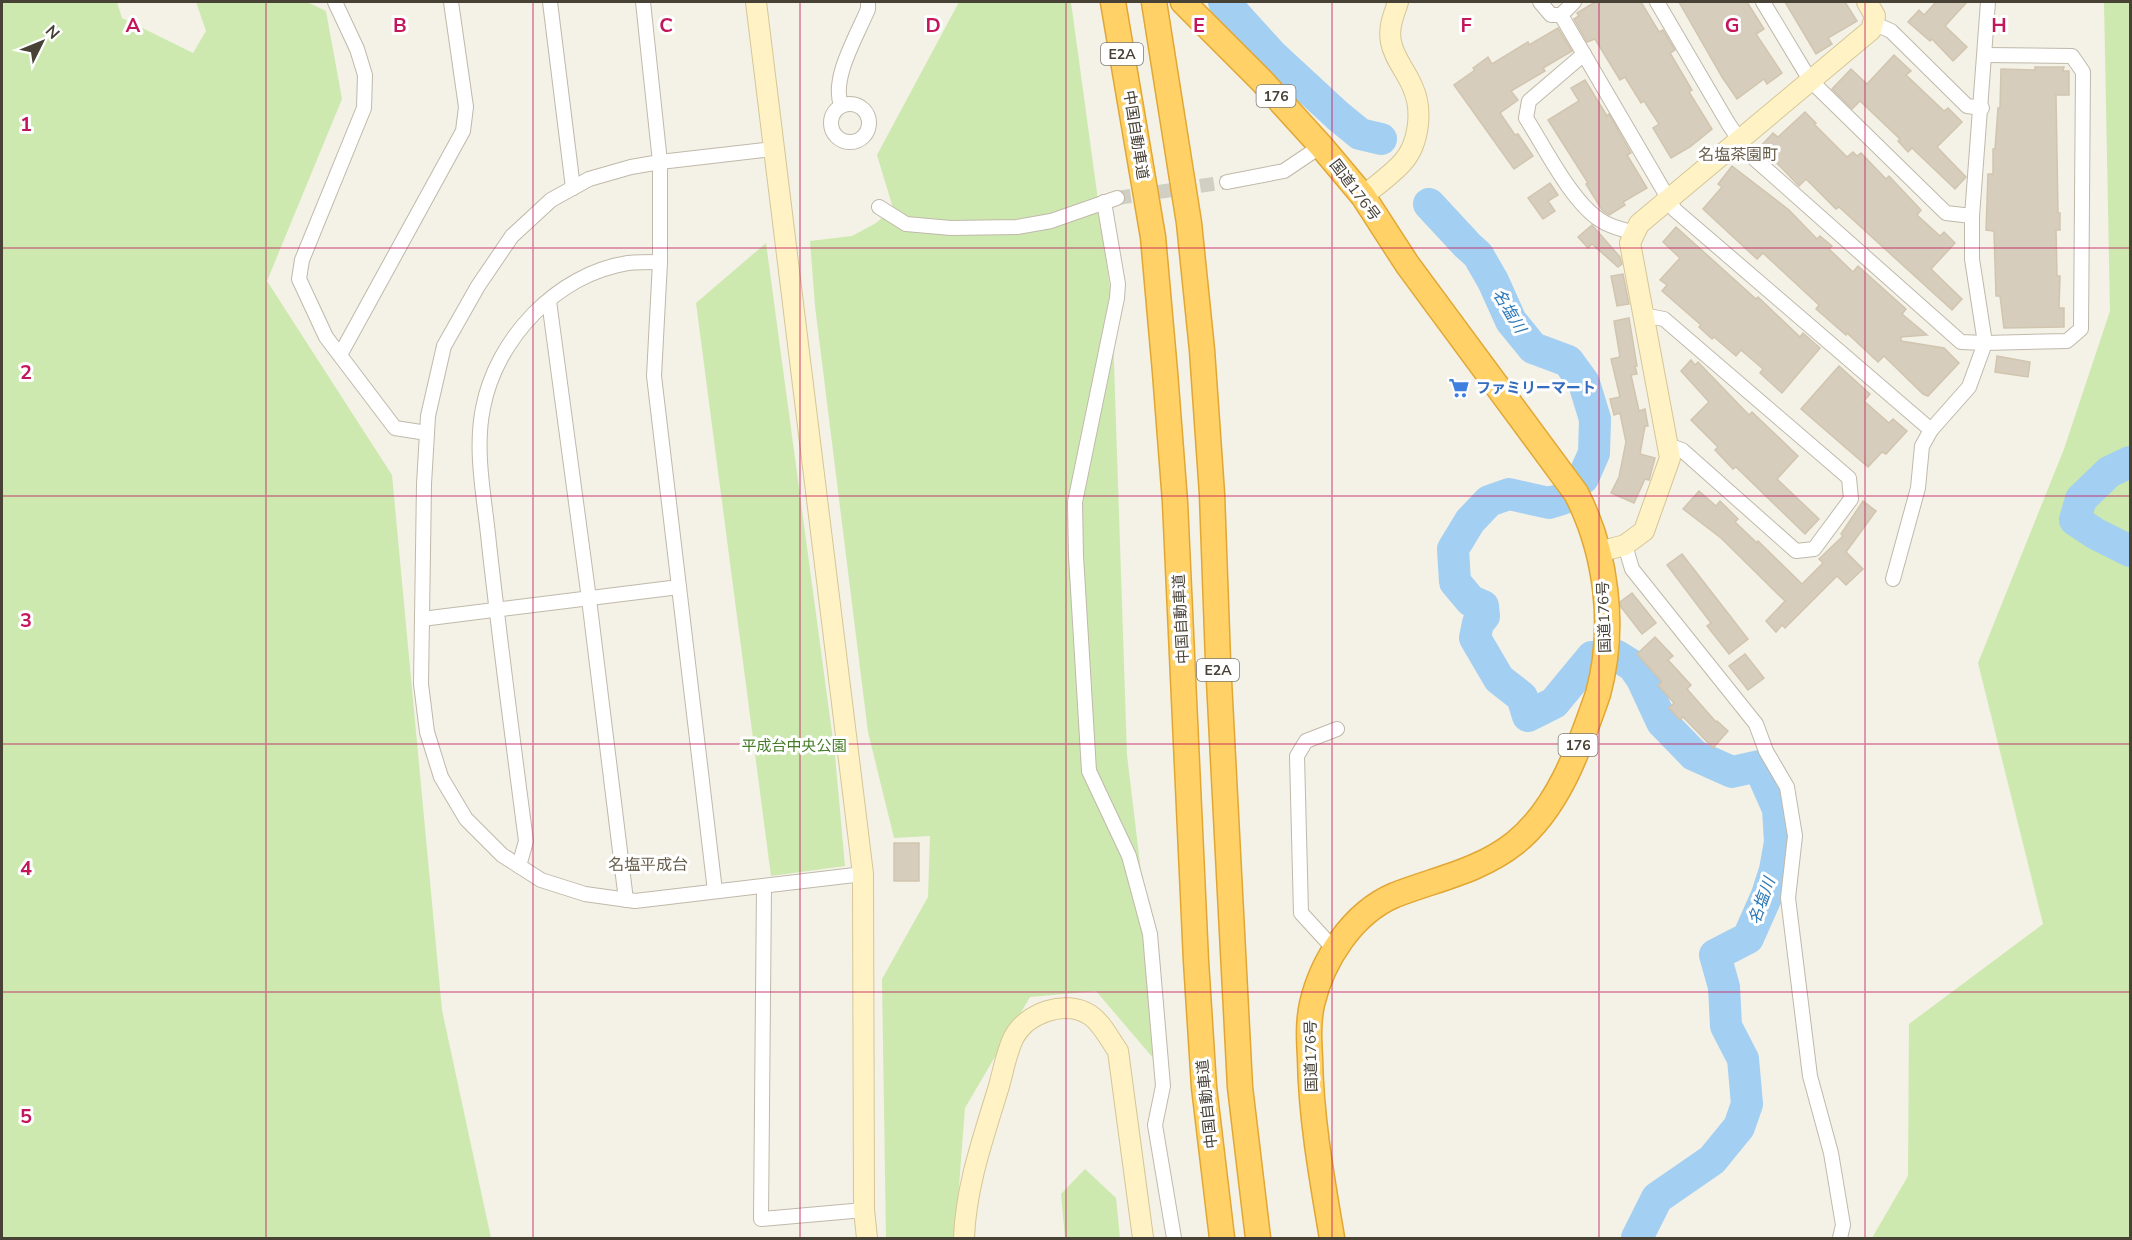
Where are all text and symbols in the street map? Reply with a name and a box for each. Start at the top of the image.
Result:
north arrow [12,12,72,72]
text: A [126,12,141,39]
text: B [393,12,407,39]
text: C [659,12,673,39]
text: D [925,12,941,39]
text: E [1193,12,1205,39]
text: F [1460,12,1472,39]
text: G [1725,12,1739,39]
text: H [1991,12,2007,39]
text: N [40,21,64,44]
road number: E2A [1101,43,1143,65]
road number: 176 [1256,85,1296,107]
street label: 中国自動車道 [1119,89,1153,181]
text: 1 [20,111,32,138]
district label: 名塩茶園町 [1698,144,1778,166]
street label: 国道176号 [1325,155,1385,225]
water label: 名塩川 [1487,285,1532,339]
text: 2 [20,359,32,386]
supermarket icon: ファミリーマート [1447,376,1471,400]
place label: ファミリーマート [1476,378,1596,398]
street label: 中国自動車道 [1169,574,1193,664]
street label: 国道176号 [1593,581,1615,653]
text: 3 [20,607,32,634]
road number: E2A [1197,659,1239,681]
road number: 176 [1558,734,1598,756]
park label: 平成台中央公園 [741,736,847,756]
district label: 名塩平成台 [608,854,688,876]
text: 4 [20,855,32,882]
water label: 名塩川 [1743,873,1781,927]
street label: 国道176号 [1300,1020,1322,1092]
street label: 中国自動車道 [1192,1058,1222,1150]
text: 5 [20,1103,32,1130]

